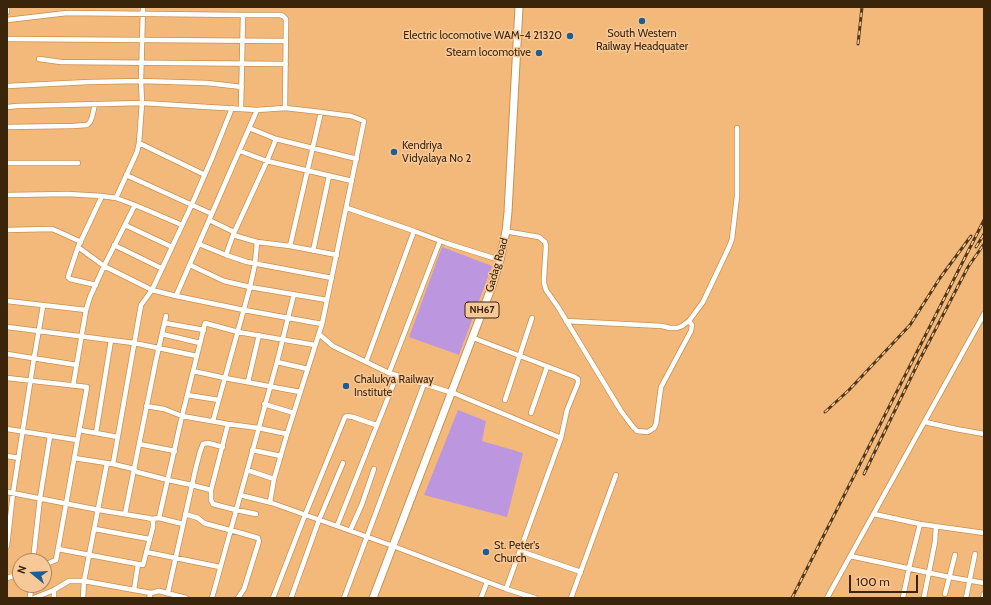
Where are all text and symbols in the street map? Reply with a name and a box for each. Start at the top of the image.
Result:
marker: South Western Railway Headquater [637,16,647,26]
place label: South Western Railway Headquater [596,27,688,53]
place label: Electric locomotive WAM-4 21320 [403,29,562,43]
marker: Electric locomotive WAM-4 21320 [565,31,575,41]
place label: Steam locomotive [446,46,531,60]
marker: Steam locomotive [534,48,544,58]
place label: Kendriya Vidyalaya No 2 [402,139,471,165]
marker: Kendriya Vidyalaya No 2 [389,147,399,157]
street label: Gadag Road [483,236,511,294]
road number: NH67 [465,302,499,318]
place label: Chalukya Railway Institute [354,373,434,399]
marker: Chalukya Railway Institute [341,381,351,391]
place label: St. Peter's Church [494,539,540,565]
marker: St. Peter's Church [481,547,491,557]
north arrow [12,553,52,593]
text: N [14,564,29,575]
scale bar [851,567,920,593]
text: 100 m [856,574,890,589]

